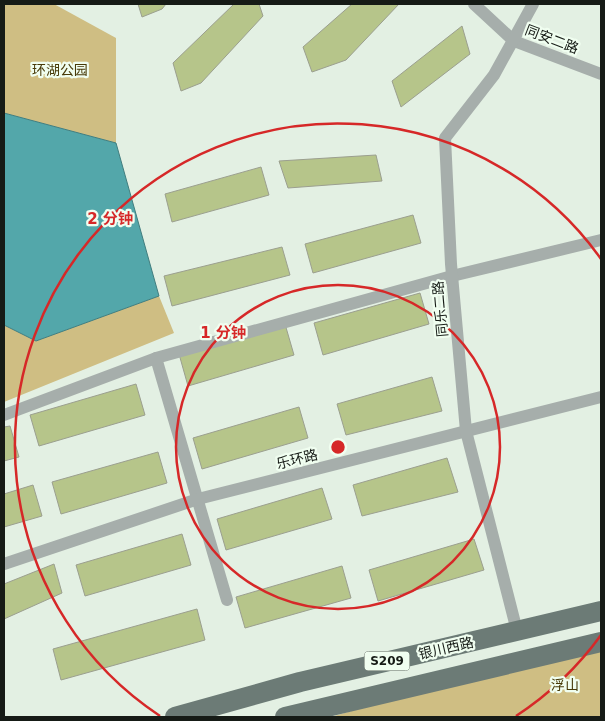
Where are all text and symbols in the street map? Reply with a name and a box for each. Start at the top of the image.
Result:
street label: 同安二路 [523,21,581,57]
park label: 环湖公园 [32,62,88,78]
text: 2 分钟 [87,210,133,228]
street label: 同乐二路 [430,280,450,338]
text: 1 分钟 [200,324,246,342]
centre of rings [329,438,347,456]
street label: 乐环路 [275,446,319,472]
street label: 银川西路 [417,634,475,662]
road number: S209 [364,651,410,670]
park label: 浮山 [551,677,579,693]

